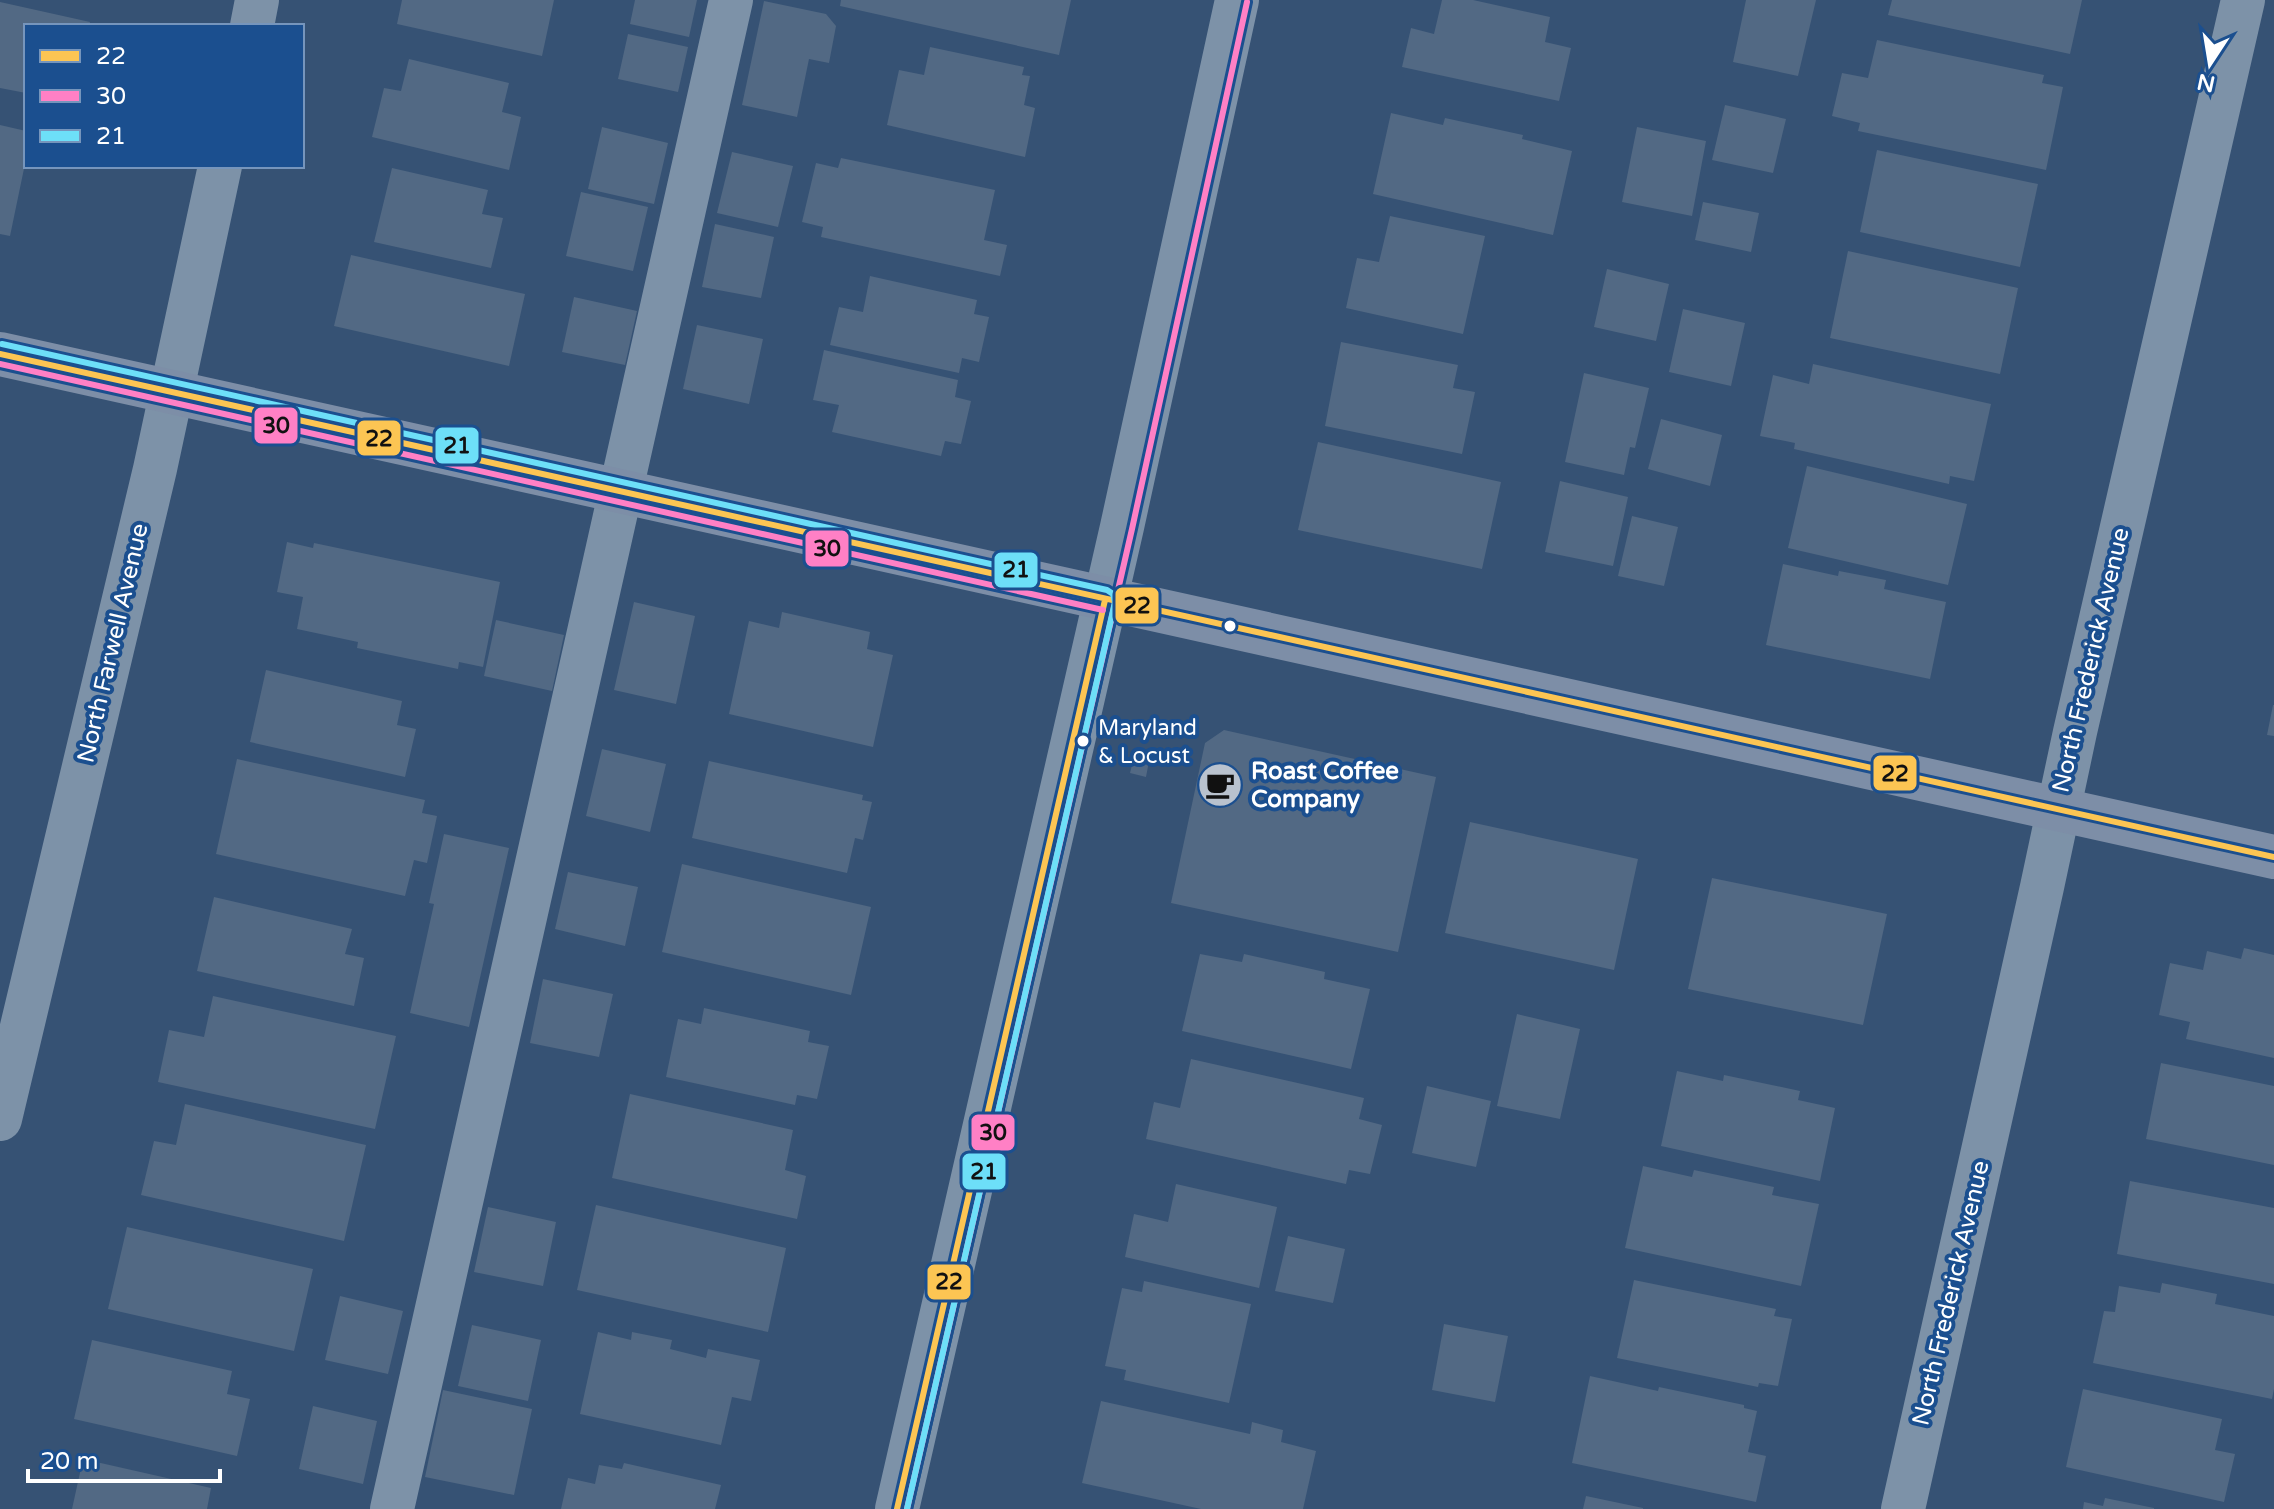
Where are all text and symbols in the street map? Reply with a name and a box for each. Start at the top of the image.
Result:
legend [24,24,304,168]
north arrow [2170,24,2250,104]
text: 22 [96,42,126,71]
text: N [2195,68,2217,97]
text: 30 [96,82,126,111]
text: 21 [96,122,126,151]
line badge: 30 [253,406,299,445]
text: 30 [262,413,290,439]
line badge: 22 [356,419,402,457]
text: 22 [365,426,393,452]
line badge: 21 [434,426,480,465]
text: 21 [443,433,471,459]
street label: North Farwell Avenue [71,521,155,765]
street label: North Frederick Avenue [2046,525,2136,795]
line badge: 30 [804,529,850,568]
text: 30 [813,536,841,562]
line badge: 21 [993,551,1039,589]
text: 21 [1002,557,1030,583]
line badge: 22 [1114,586,1160,625]
text: 22 [1123,593,1151,619]
unlabelled marker [1222,618,1238,634]
place label: Maryland & Locust [1098,715,1197,769]
marker: Maryland & Locust [1075,733,1091,749]
line badge: 22 [1872,754,1918,792]
place label: Roast Coffee Company [1251,757,1399,814]
cafe icon: Roast Coffee Company [1196,761,1244,809]
text: 22 [1881,761,1909,787]
line badge: 30 [970,1113,1016,1152]
text: 30 [979,1120,1007,1146]
line badge: 21 [961,1152,1007,1191]
street label: North Frederick Avenue [1906,1158,1996,1428]
text: 21 [970,1159,998,1185]
line badge: 22 [926,1263,972,1301]
text: 22 [935,1269,963,1295]
scale bar [28,1433,220,1483]
text: 20 m [40,1447,98,1476]

